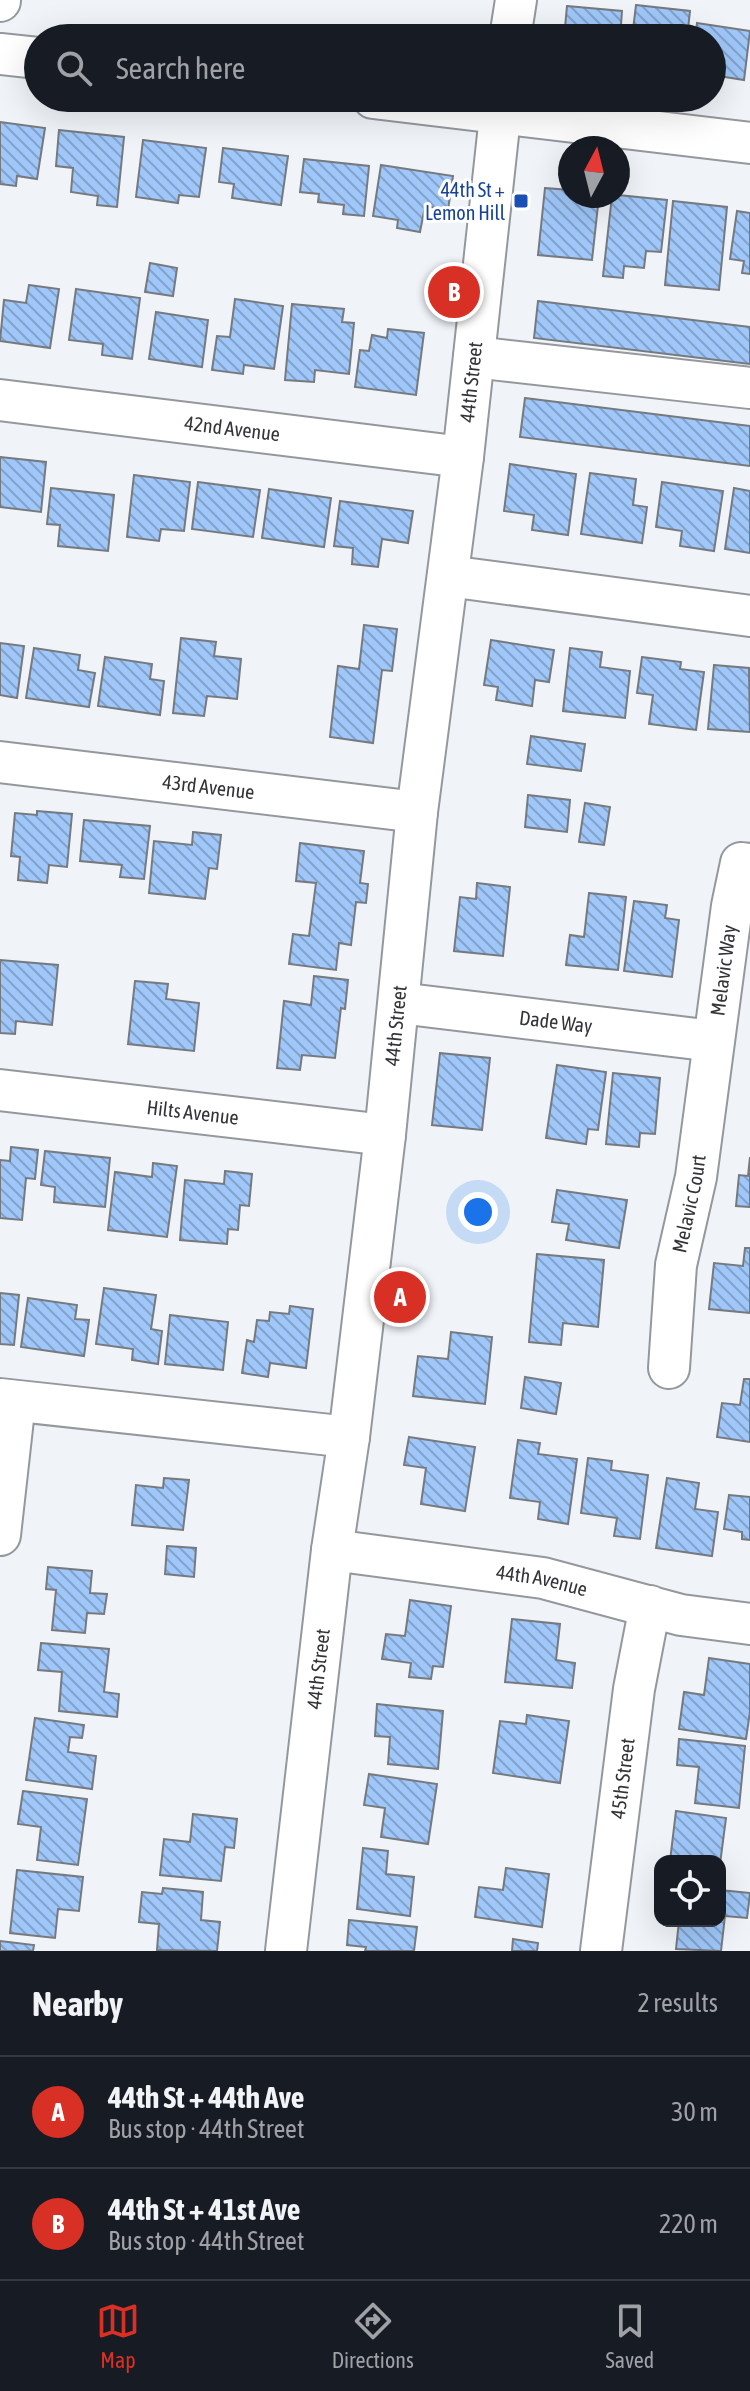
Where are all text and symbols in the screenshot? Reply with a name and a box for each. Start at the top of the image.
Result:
search box [24,24,726,112]
icon: search [52,46,96,90]
text: Search here [116,51,245,85]
north arrow [558,136,630,208]
place label: 44th St + Lemon Hill [425,178,506,224]
marker: 44th St + Lemon Hill [512,192,530,210]
pin: B [428,262,480,322]
street label: 44th Street [455,340,486,423]
street label: 42nd Avenue [183,411,281,445]
street label: 43rd Avenue [161,770,256,803]
street label: Melavic Way [706,923,740,1017]
street label: 44th Street [380,984,411,1067]
street label: Dade Way [518,1006,594,1037]
street label: Hilts Avenue [145,1095,240,1129]
street label: Melavic Court [667,1153,710,1255]
your location [458,1192,498,1232]
pin: A [374,1267,426,1327]
street label: 44th Avenue [495,1560,590,1600]
street label: 44th Street [302,1627,334,1710]
street label: 45th Street [606,1736,639,1820]
map controls [654,1855,726,1927]
button: locate [654,1855,726,1927]
text: Nearby [32,1984,123,2023]
text: 2 results [637,1988,718,2018]
text: 44th St + 44th Ave [108,2080,304,2114]
text: A [52,2097,64,2127]
text: 30 m [671,2097,718,2127]
text: Bus stop · 44th Street [108,2114,304,2144]
text: 44th St + 41st Ave [108,2192,300,2226]
text: B [52,2209,64,2239]
text: 220 m [659,2209,718,2239]
text: Bus stop · 44th Street [108,2226,304,2256]
tab: Map [96,2299,140,2373]
tab: Directions [332,2299,414,2373]
tab: Saved [605,2299,654,2373]

